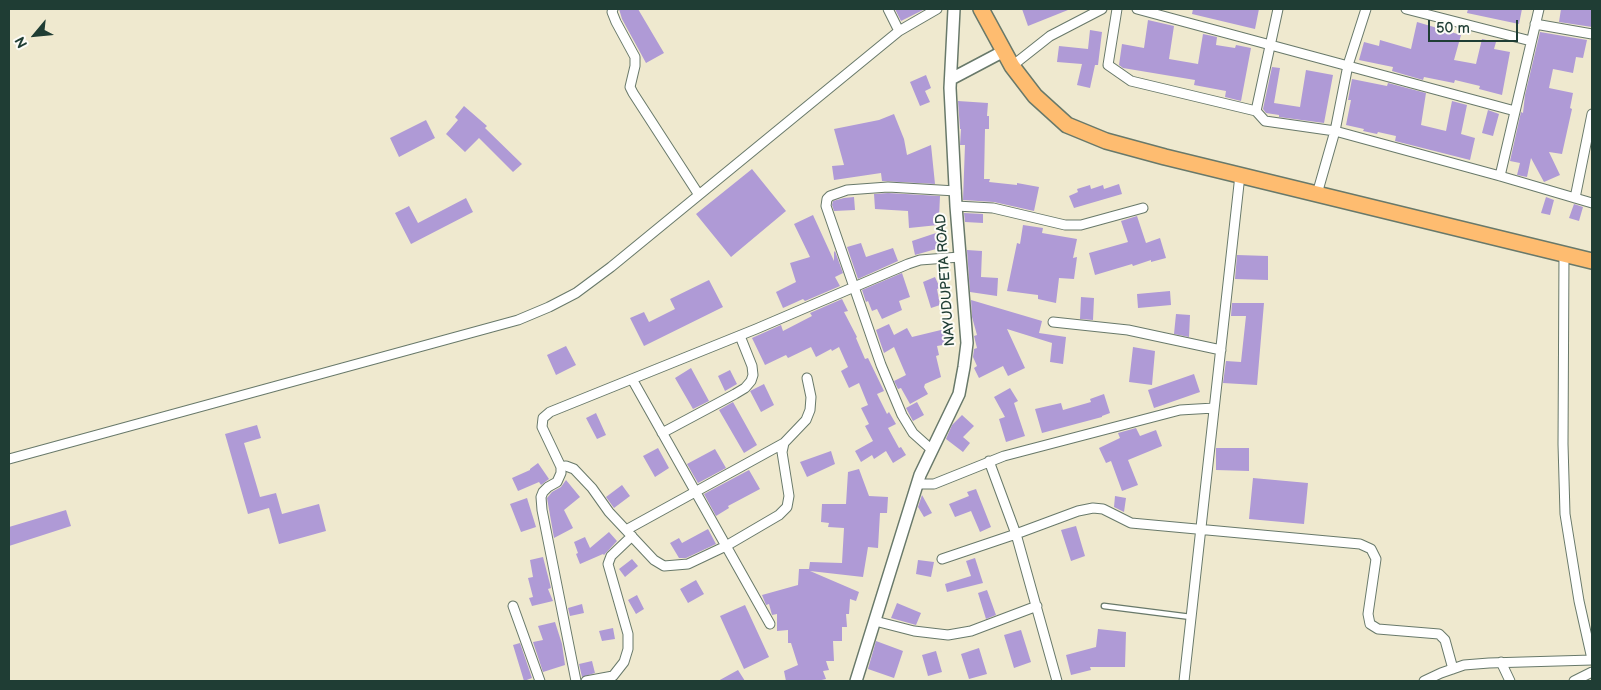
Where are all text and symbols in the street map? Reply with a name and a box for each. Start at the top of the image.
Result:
north arrow [10,10,60,60]
scale bar [1431,10,1521,42]
text: 50 m [1436,19,1470,38]
text: N [11,34,31,51]
street label: NAYUDUPETA ROAD [933,213,959,347]

